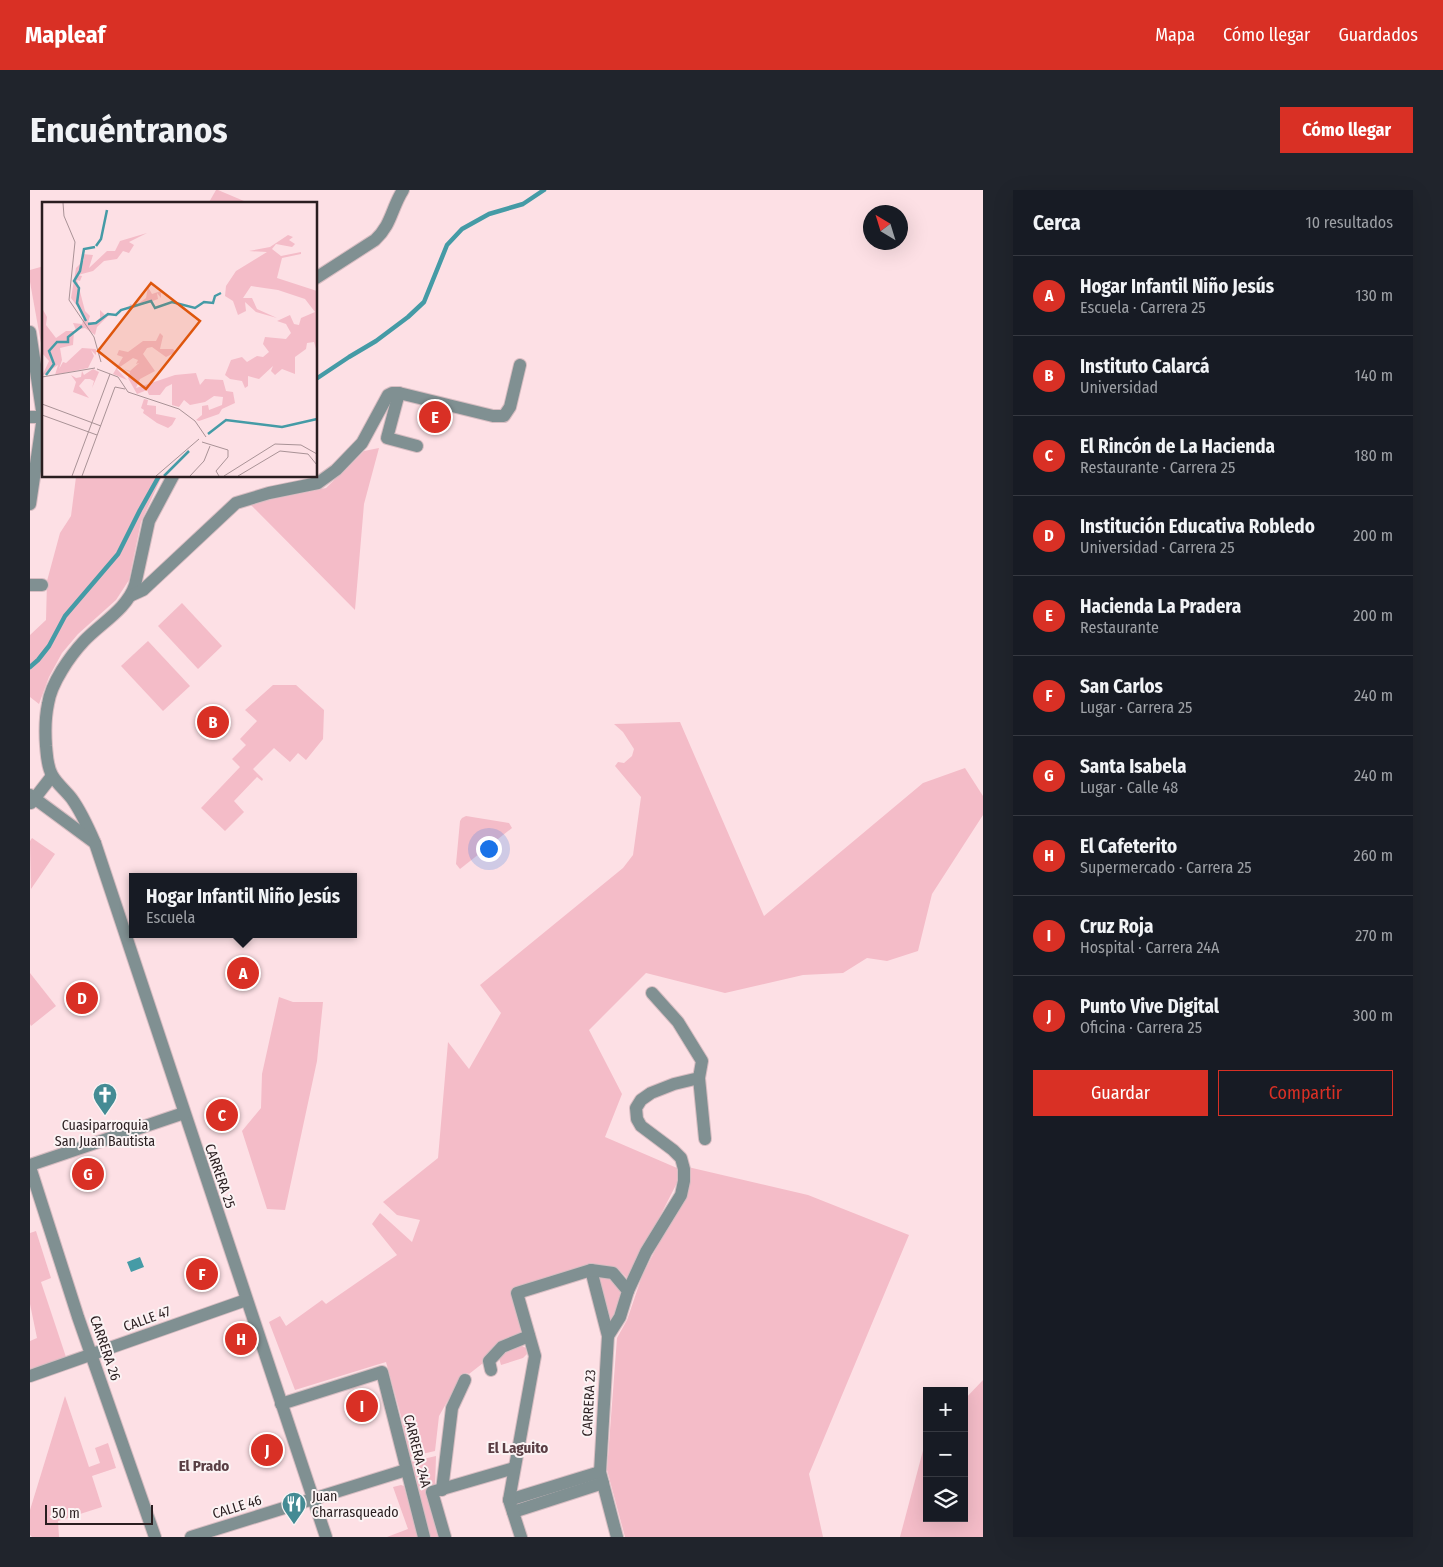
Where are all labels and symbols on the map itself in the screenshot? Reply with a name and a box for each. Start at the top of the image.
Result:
inset map [42,202,318,478]
north arrow [863,205,908,250]
pin: E [419,398,451,436]
pin: B [197,703,229,741]
your location [476,836,502,862]
pin: A [227,954,259,992]
pin: D [66,979,98,1017]
church icon: Cuasiparroquia San Juan Bautista [92,1082,118,1116]
pin: C [206,1096,238,1134]
place label: Cuasiparroquia San Juan Bautista [55,1117,155,1150]
street label: CARRERA 25 [201,1141,239,1211]
pin: G [72,1155,104,1193]
pin: F [186,1255,218,1293]
street label: CALLE 47 [121,1303,173,1335]
street label: CARRERA 26 [86,1313,124,1383]
pin: H [225,1320,257,1358]
street label: CARRERA 23 [579,1369,599,1437]
pin: I [346,1387,378,1425]
street label: CARRERA 24A [400,1413,434,1490]
pin: J [251,1431,283,1469]
district label: El Laguito [488,1439,548,1457]
district label: El Prado [179,1457,229,1475]
place label: Juan Charrasqueado [312,1488,399,1521]
street label: CALLE 46 [210,1491,264,1523]
restaurant icon: Juan Charrasqueado [281,1491,307,1525]
scale bar [45,1502,152,1525]

